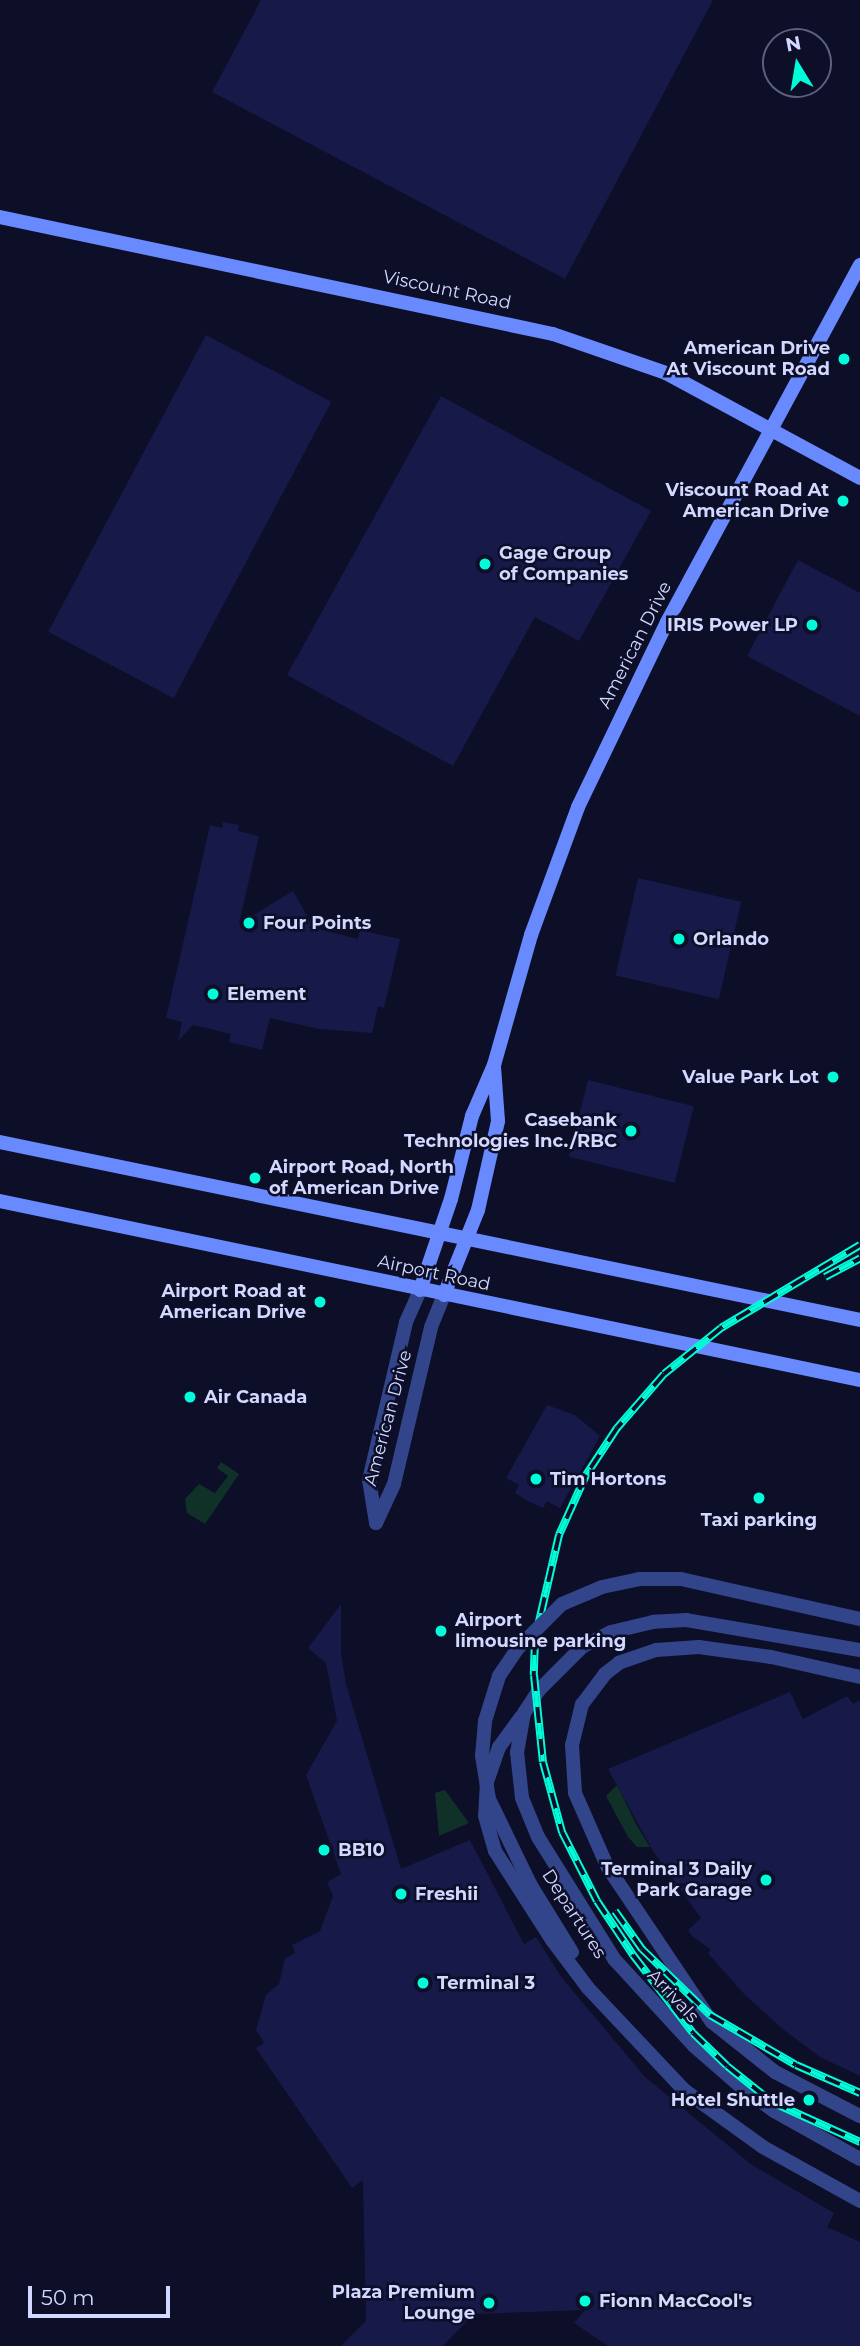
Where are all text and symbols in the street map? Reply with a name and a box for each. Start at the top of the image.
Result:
north arrow [762,28,832,98]
text: N [784,31,803,57]
street label: Viscount Road [381,266,513,314]
place label: American Drive At Viscount Road [667,338,830,380]
marker: American Drive At Viscount Road [836,351,852,367]
place label: Viscount Road At American Drive [666,480,829,522]
marker: Viscount Road At American Drive [835,493,851,509]
place label: Gage Group of Companies [499,543,628,586]
marker: Gage Group of Companies [477,556,493,572]
street label: American Drive [594,578,676,712]
place label: IRIS Power LP [667,614,798,636]
marker: IRIS Power LP [804,617,820,633]
place label: Four Points [263,912,371,934]
marker: Four Points [241,915,257,931]
place label: Orlando [693,928,769,950]
marker: Orlando [671,931,687,947]
place label: Element [227,983,306,1005]
marker: Element [205,986,221,1002]
place label: Value Park Lot [682,1066,819,1088]
marker: Value Park Lot [825,1069,841,1085]
place label: Casebank Technologies Inc./RBC [404,1110,617,1152]
marker: Casebank Technologies Inc./RBC [623,1123,639,1139]
place label: Airport Road, North of American Drive [269,1157,454,1200]
marker: Airport Road, North of American Drive [247,1170,263,1186]
street label: Airport Road [376,1250,492,1296]
place label: Airport Road at American Drive [160,1281,306,1324]
marker: Airport Road at American Drive [312,1294,328,1310]
street label: American Drive [360,1348,416,1488]
place label: Air Canada [204,1386,307,1408]
marker: Air Canada [182,1389,198,1405]
place label: Tim Hortons [550,1468,666,1490]
marker: Tim Hortons [528,1471,544,1487]
marker: Taxi parking [751,1490,767,1506]
place label: Taxi parking [701,1509,817,1531]
place label: Airport limousine parking [455,1610,626,1652]
marker: Airport limousine parking [433,1623,449,1639]
place label: BB10 [338,1839,385,1861]
marker: BB10 [316,1842,332,1858]
place label: Terminal 3 Daily Park Garage [601,1859,752,1902]
street label: Departures [537,1865,611,1963]
marker: Terminal 3 Daily Park Garage [758,1872,774,1888]
place label: Freshii [415,1883,478,1905]
marker: Freshii [393,1886,409,1902]
street label: Arrivals [643,1965,703,2027]
place label: Terminal 3 [437,1972,535,1994]
marker: Terminal 3 [415,1975,431,1991]
place label: Hotel Shuttle [671,2089,795,2111]
marker: Hotel Shuttle [801,2092,817,2108]
scale bar [32,2272,173,2316]
place label: Plaza Premium Lounge [332,2282,475,2324]
text: 50 m [41,2285,95,2310]
place label: Fionn MacCool's [599,2290,752,2312]
marker: Fionn MacCool's [577,2293,593,2309]
marker: Plaza Premium Lounge [481,2295,497,2311]

